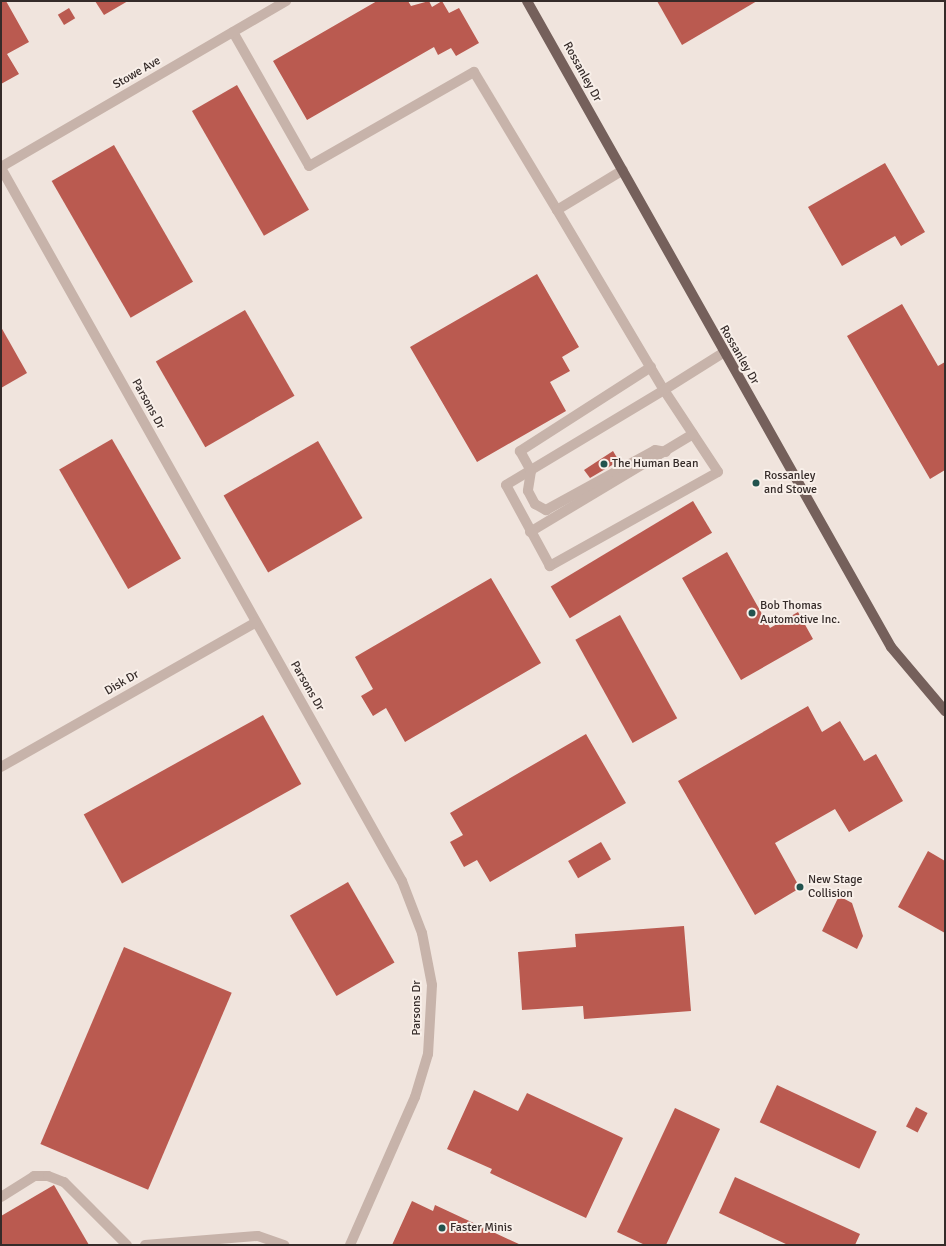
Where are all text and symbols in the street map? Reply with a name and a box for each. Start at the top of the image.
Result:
street label: Rossanley Dr [560,40,604,104]
street label: Stowe Ave [111,54,163,92]
street label: Rossanley Dr [716,323,762,387]
street label: Parsons Dr [128,376,168,432]
place label: The Human Bean [612,457,698,471]
marker: The Human Bean [599,459,609,469]
place label: Rossanley and Stowe [764,469,817,497]
marker: Rossanley and Stowe [751,478,761,488]
place label: Bob Thomas Automotive Inc. [760,599,840,627]
marker: Bob Thomas Automotive Inc. [747,608,757,618]
street label: Parsons Dr [287,659,327,713]
street label: Disk Dr [102,667,142,699]
place label: New Stage Collision [808,873,863,901]
marker: New Stage Collision [795,882,805,892]
street label: Parsons Dr [410,980,424,1036]
place label: Faster Minis [450,1221,512,1235]
marker: Faster Minis [437,1223,447,1233]

